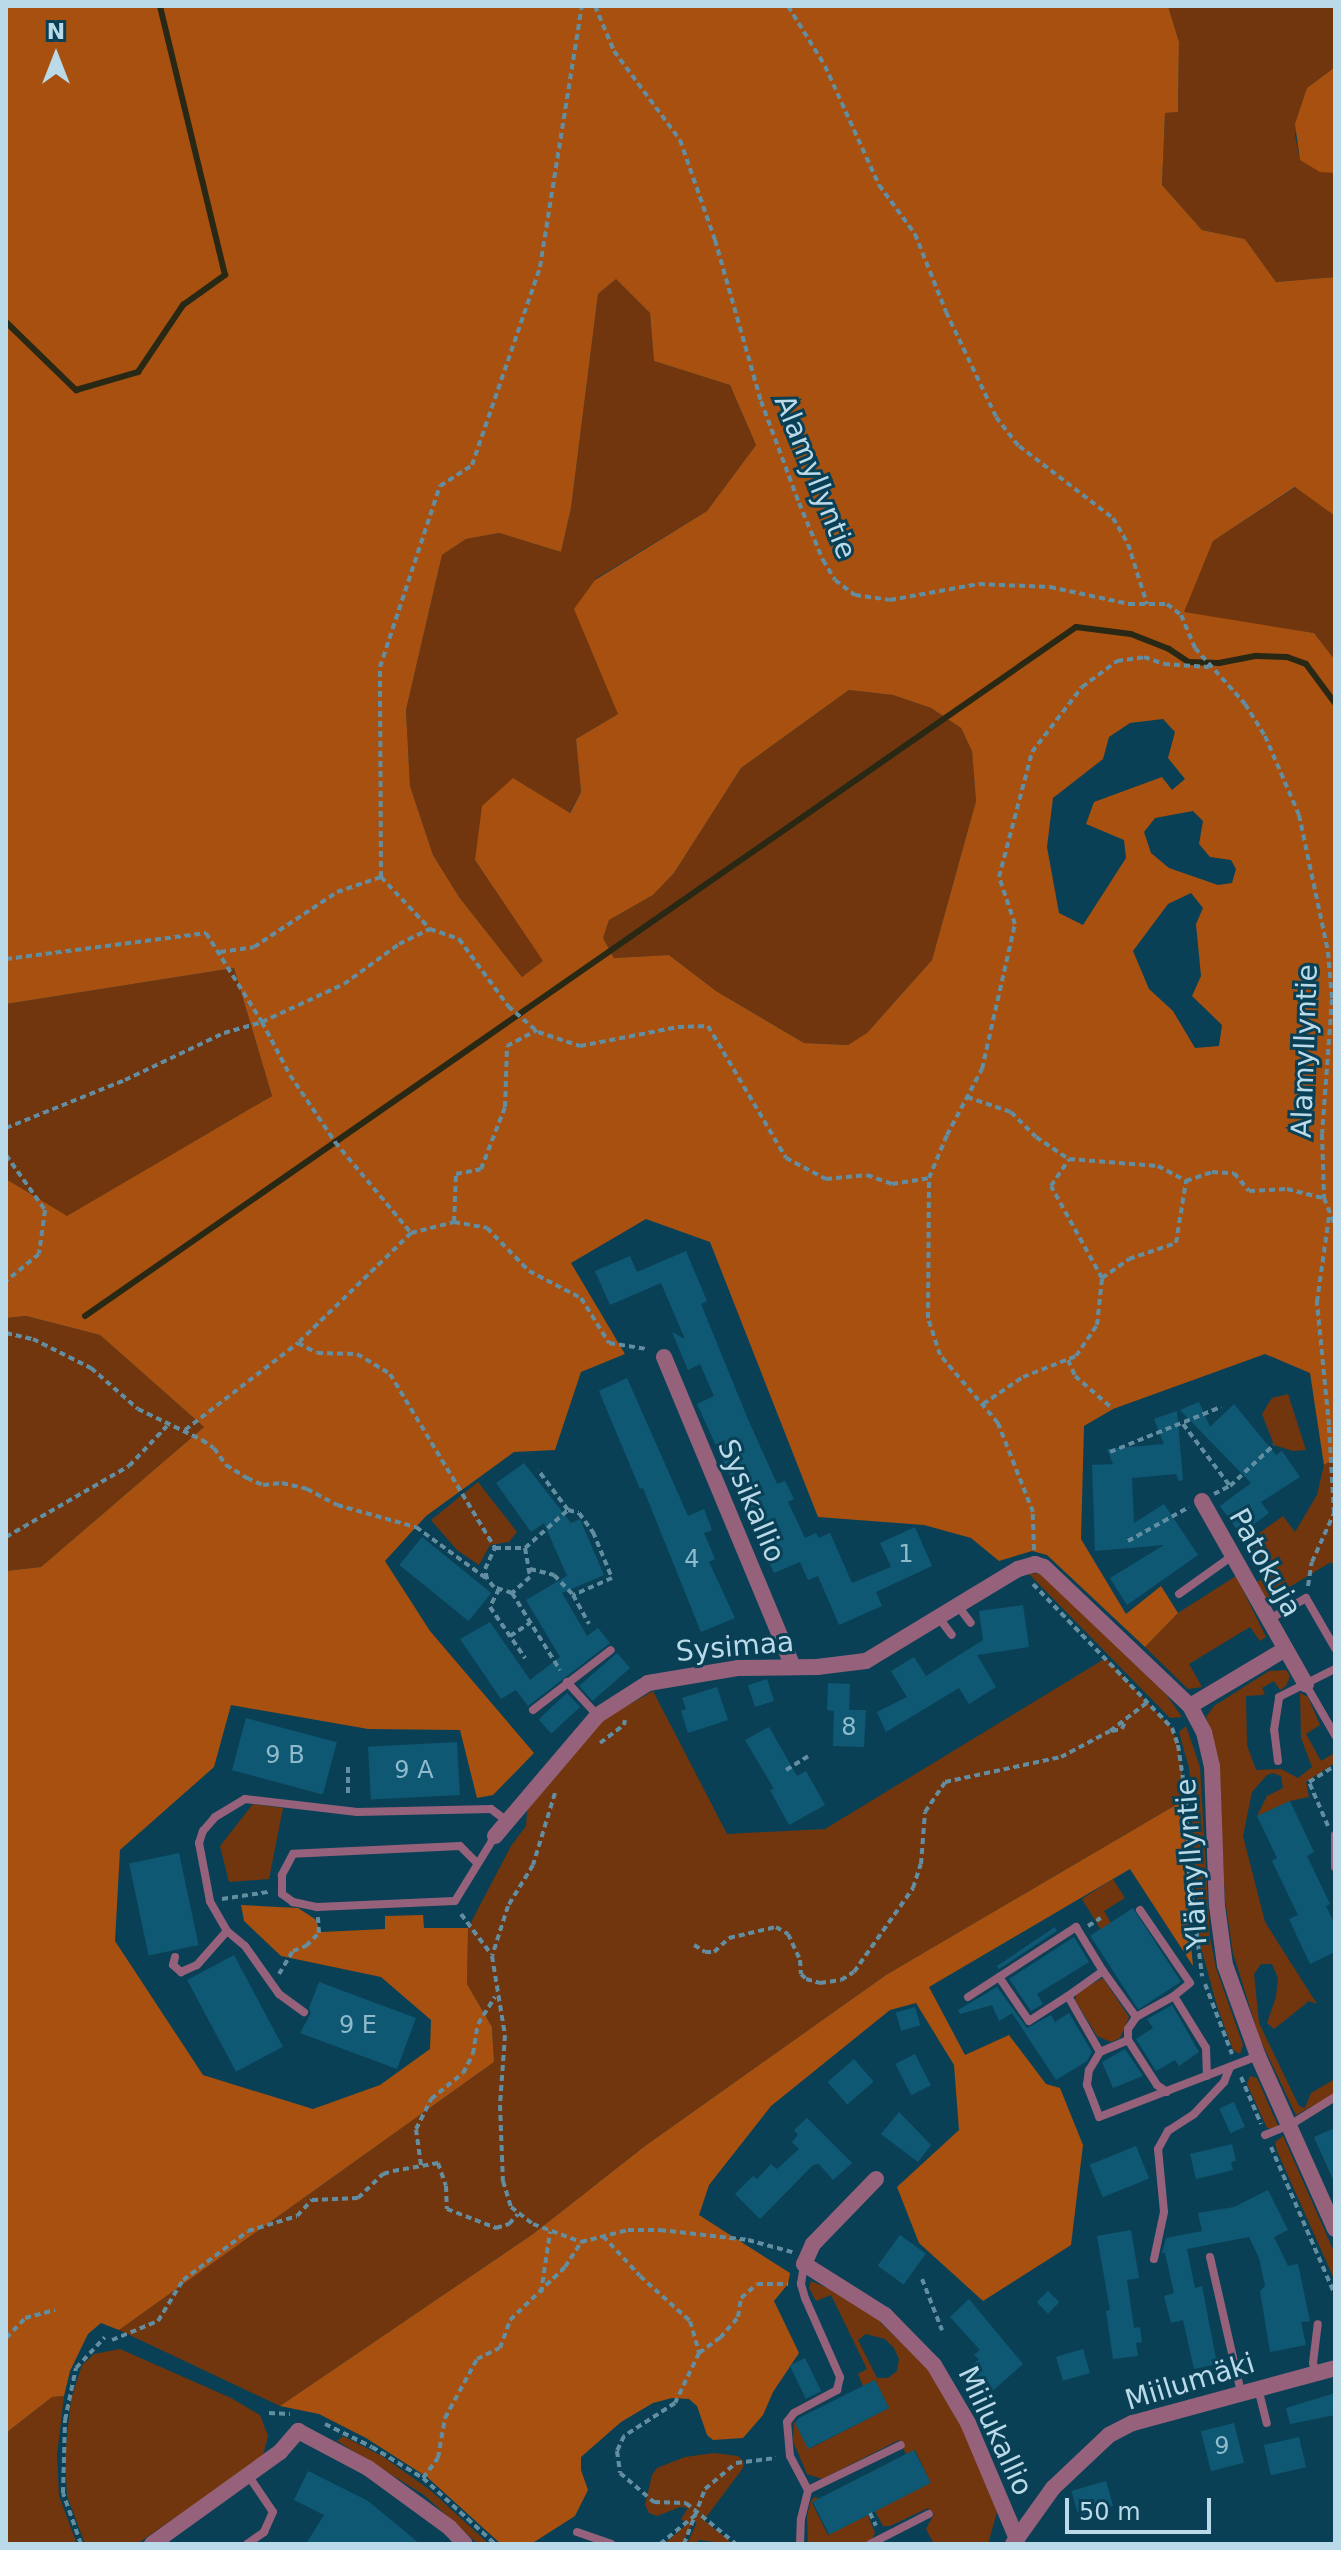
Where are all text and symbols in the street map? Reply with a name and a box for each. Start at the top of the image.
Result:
north arrow [16,16,96,96]
text: N [47,19,65,44]
street label: Alamyllyntie [767,390,863,564]
street label: Alamyllyntie [1285,964,1325,1138]
street label: Sysikallio [710,1435,792,1567]
street label: Patokuja [1221,1503,1309,1623]
house number: 1 [898,1541,914,1569]
house number: 4 [684,1546,700,1574]
street label: Sysimaa [675,1625,795,1669]
house number: 8 [841,1714,857,1742]
house number: 9 B [265,1742,305,1770]
house number: 9 A [394,1757,434,1785]
street label: Ylämyllyntie [1169,1777,1215,1951]
house number: 9 E [339,2012,377,2040]
street label: Miilumäki [1121,2346,1259,2418]
street label: Miilukallio [950,2361,1040,2501]
house number: 9 [1214,2433,1230,2461]
scale bar [1069,2482,1215,2532]
text: 50 m [1079,2498,1141,2526]

